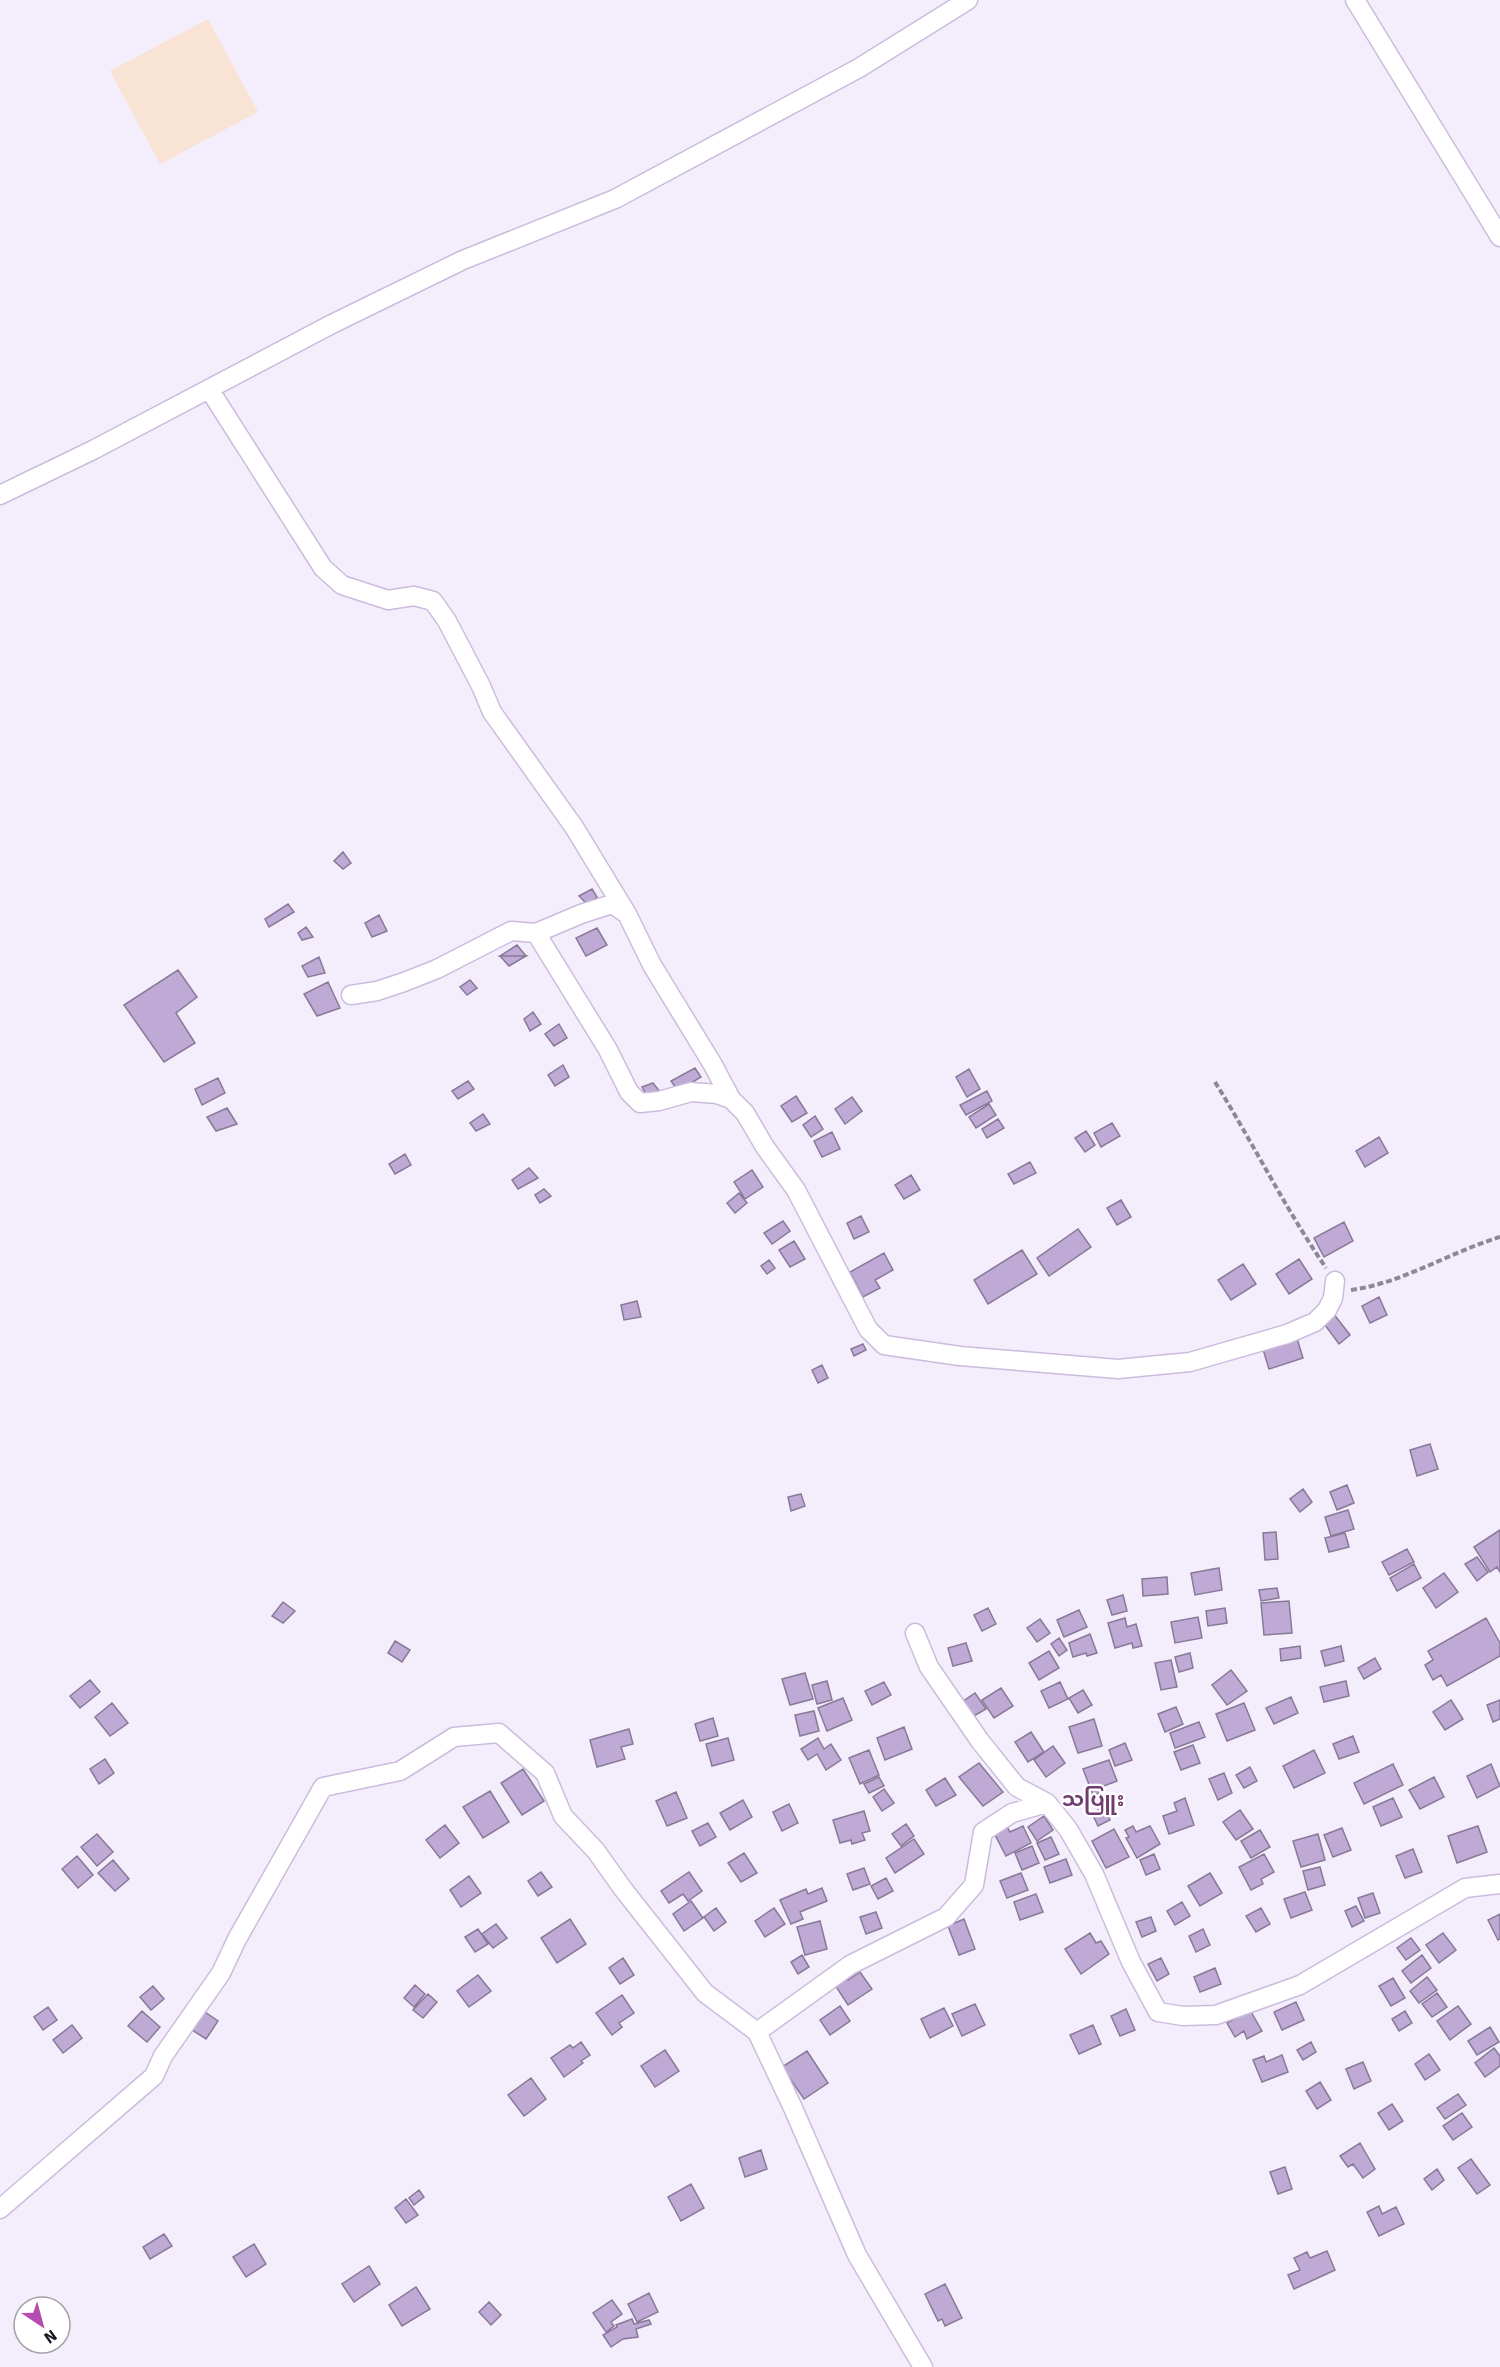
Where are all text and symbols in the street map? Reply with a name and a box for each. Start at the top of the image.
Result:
district label: သပြူး [1062,1786,1124,1815]
north arrow [12,2295,72,2355]
text: N [40,2325,61,2348]

